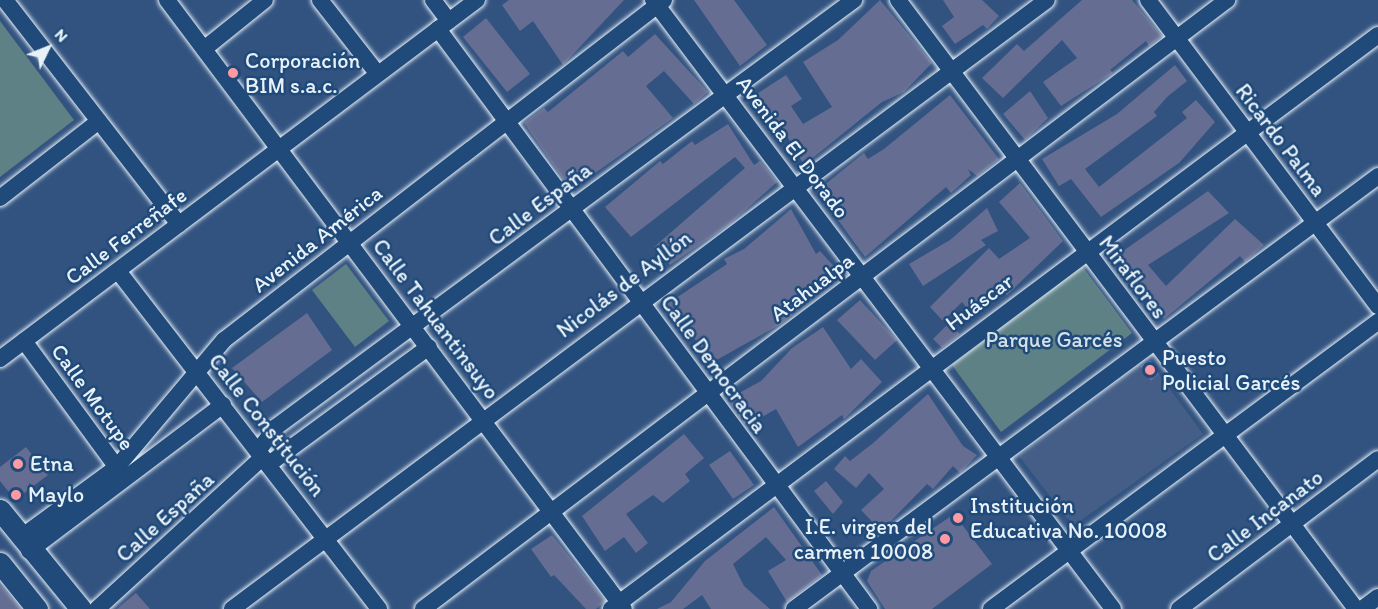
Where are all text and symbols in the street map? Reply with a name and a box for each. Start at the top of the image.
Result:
north arrow [18,18,78,78]
text: N [51,25,72,46]
place label: Corporación BIM s.a.c. [245,47,360,98]
marker: Corporación BIM s.a.c. [226,66,240,80]
street label: Avenida El Dorado [731,70,855,224]
street label: Ricardo Palma [1230,78,1332,202]
street label: Calle España [484,157,596,251]
street label: Avenida América [247,180,387,298]
street label: Calle Ferreñafe [60,182,192,290]
street label: Nicolás de Ayllón [551,225,697,343]
street label: Miraflores [1093,230,1173,324]
street label: Calle Tahuantinsuyo [368,234,504,404]
street label: Atahualpa [765,247,859,327]
street label: Huáscar [940,268,1018,336]
street label: Calle Democracia [655,289,773,439]
park label: Parque Garcés [986,327,1122,353]
street label: Calle Motupe [46,339,140,455]
place label: Puesto Policial Garcés [1162,344,1301,396]
street label: Calle Constitución [203,348,331,502]
marker: Puesto Policial Garcés [1143,363,1157,377]
place label: Etna [30,451,74,477]
marker: Etna [11,457,25,471]
street label: Calle Incanato [1202,464,1328,568]
street label: Calle España [111,467,219,567]
place label: Maylo [28,482,84,508]
marker: Maylo [9,488,23,502]
place label: Institución Educativa No. 10008 [970,492,1167,544]
marker: Institución Educativa No. 10008 [951,511,965,525]
place label: I.E. virgen del carmen 10008 [794,513,933,564]
marker: I.E. virgen del carmen 10008 [938,532,952,546]

